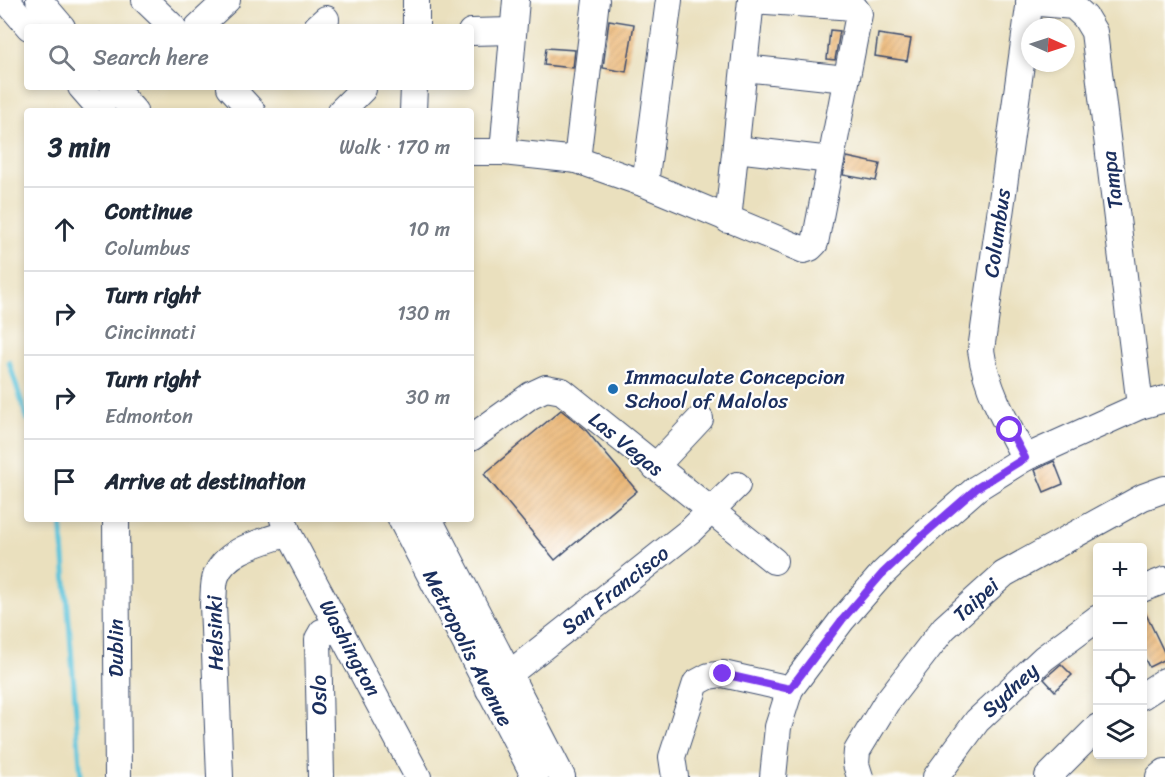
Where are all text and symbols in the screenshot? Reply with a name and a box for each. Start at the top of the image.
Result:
north arrow [1021,18,1075,72]
search box [24,24,474,90]
text: Search here [93,38,209,77]
icon: search [45,41,78,74]
text: 3 min [48,124,110,170]
text: Walk · 170 m [339,130,450,165]
street label: Tampa [1090,148,1134,211]
street label: Columbus [972,186,1022,280]
text: Continue [105,192,193,231]
text: 10 m [408,212,450,247]
icon: ahead [48,213,81,246]
text: Columbus [105,231,190,266]
text: Turn right [105,276,200,315]
text: 130 m [397,296,450,331]
icon: right [48,297,81,330]
text: Cincinnati [105,315,195,350]
place label: Immaculate Concepcion School of Malolos [624,358,845,420]
text: Turn right [105,360,200,399]
text: 30 m [406,380,450,415]
icon: right [48,381,81,414]
marker: Immaculate Concepcion School of Malolos [606,382,620,396]
text: Edmonton [105,399,193,434]
street label: Las Vegas [580,401,673,487]
route start [996,416,1022,442]
text: Arrive at destination [105,462,306,501]
icon: arrive [48,465,81,498]
street label: San Francisco [552,535,678,645]
map controls [1093,543,1147,759]
button: + [1093,543,1147,597]
street label: Metropolis Avenue [412,563,524,734]
street label: Taipei [944,567,1009,632]
street label: Washington [308,592,392,704]
street label: Helsinki [195,594,235,671]
button: − [1093,597,1147,651]
street label: Dublin [97,619,135,677]
button: locate [1093,651,1147,705]
street label: Sydney [972,653,1048,727]
route end [709,660,735,686]
street label: Oslo [300,674,338,715]
button: layers [1093,705,1147,759]

